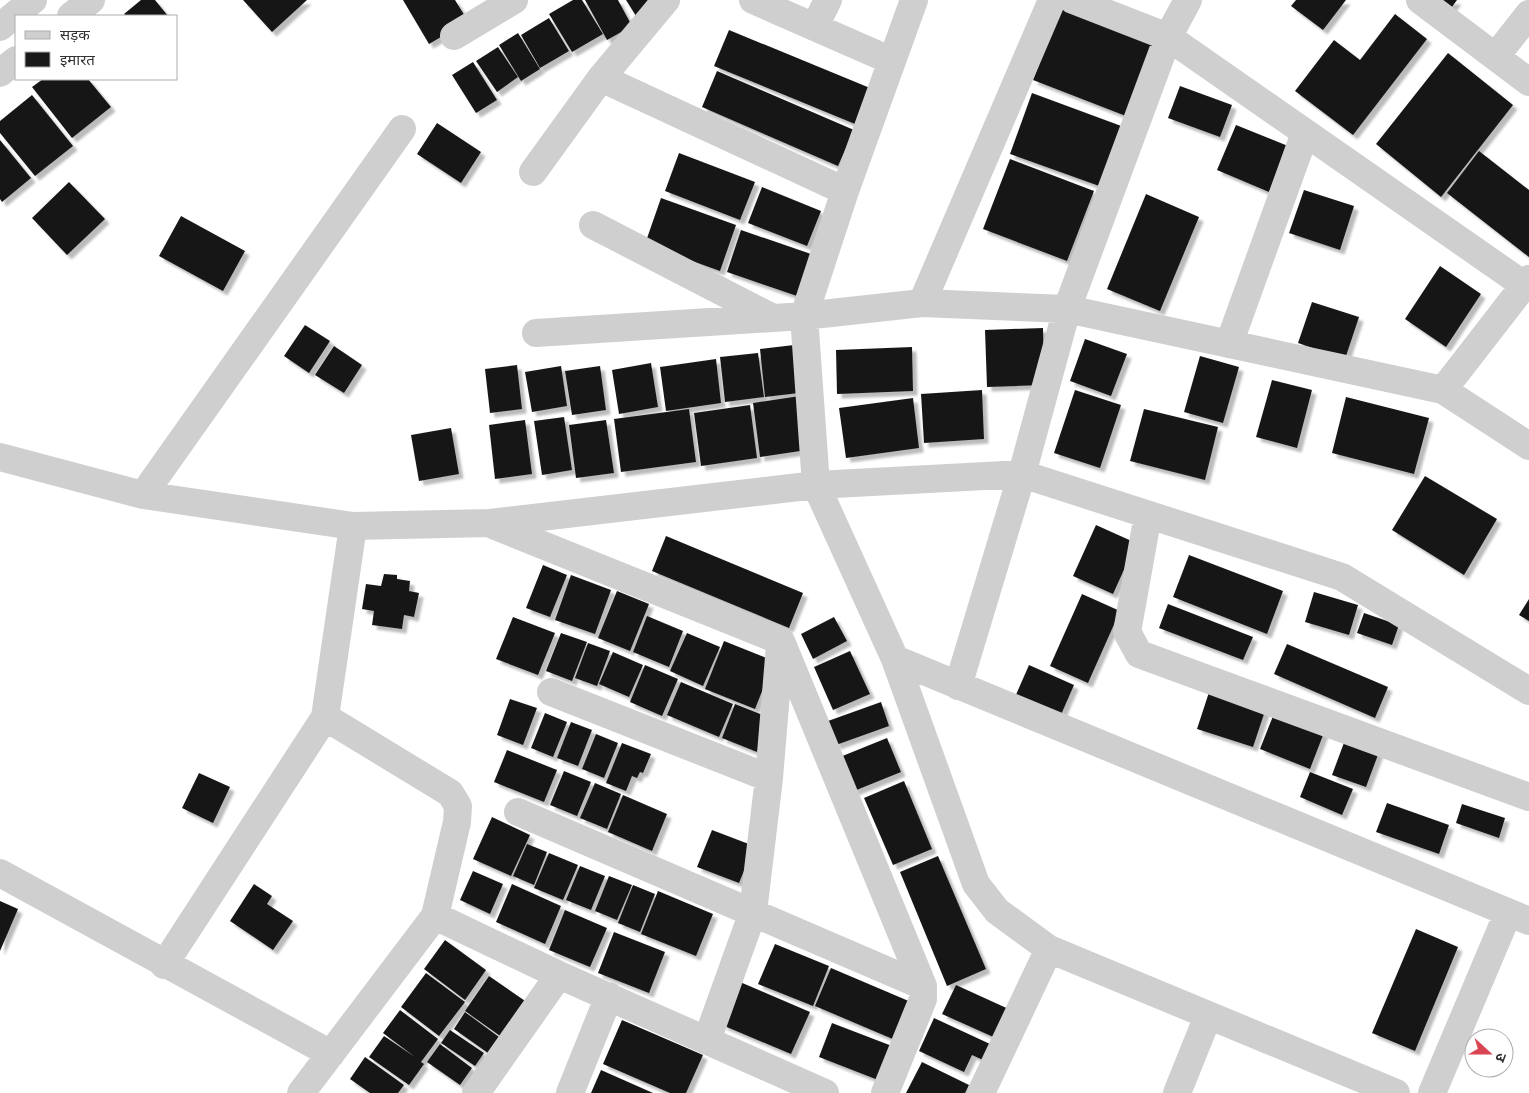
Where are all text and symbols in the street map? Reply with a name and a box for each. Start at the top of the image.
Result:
legend [15,15,178,80]
text: सड़क [60,26,90,44]
text: इमारत [60,51,95,69]
north arrow [1464,1028,1514,1078]
text: उ [1491,1051,1510,1065]

